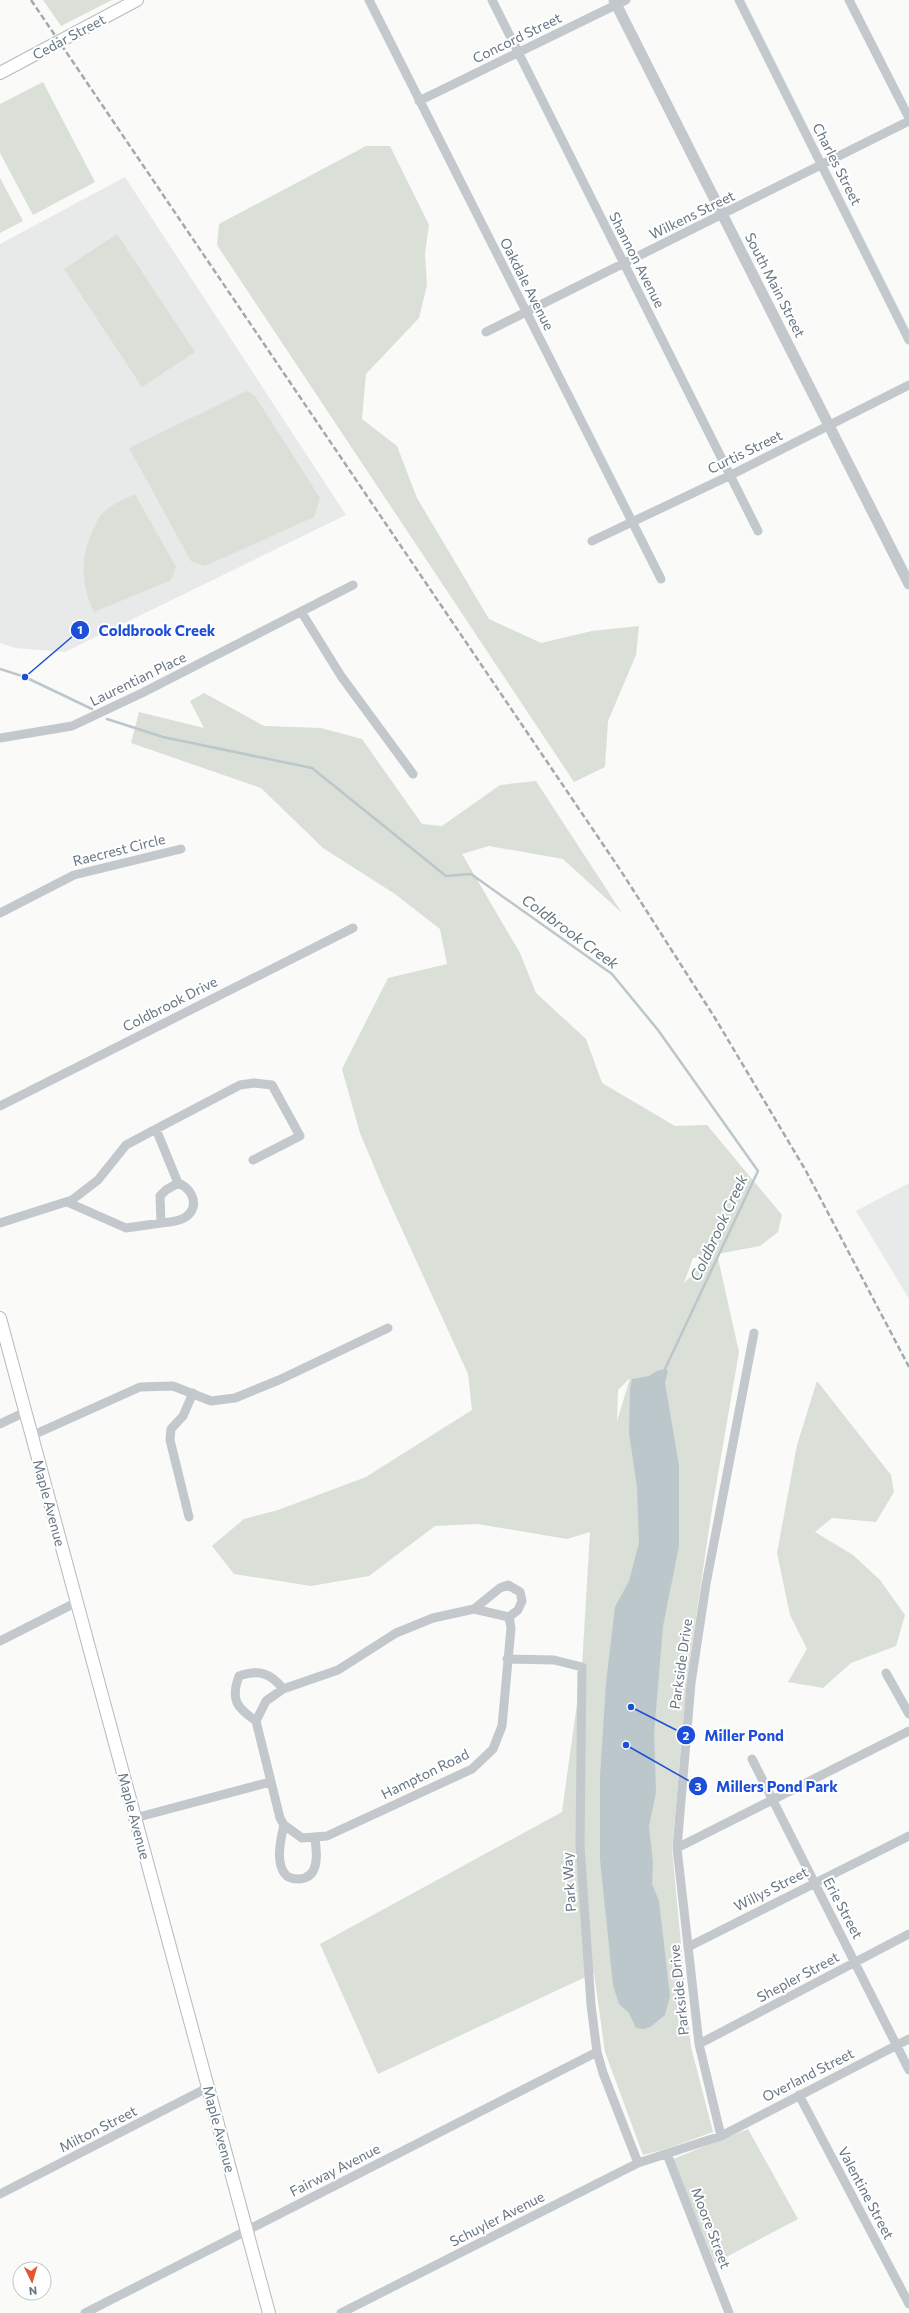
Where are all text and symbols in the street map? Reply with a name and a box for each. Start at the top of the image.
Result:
street label: Concord Street [469,9,564,66]
street label: Cedar Street [29,10,108,63]
street label: Charles Street [809,120,866,208]
street label: Wilkens Street [646,186,737,243]
street label: Shannon Avenue [606,209,669,311]
street label: South Main Street [742,230,809,340]
street label: Oakdale Avenue [497,235,558,333]
street label: Curtis Street [705,426,785,477]
callout: Coldbrook Creek [70,617,223,644]
text: Coldbrook Creek [99,621,216,639]
text: 1 [77,622,83,636]
street label: Laurentian Place [87,648,189,709]
street label: Raecrest Circle [71,830,167,869]
water label: Coldbrook Creek [519,890,623,973]
street label: Coldbrook Drive [120,972,220,1035]
water label: Coldbrook Creek [686,1171,751,1284]
street label: Maple Avenue [30,1458,69,1548]
street label: Parkside Drive [666,1618,695,1710]
callout: Miller Pond [676,1722,792,1749]
text: Miller Pond [704,1726,784,1744]
text: 2 [683,1728,690,1742]
street label: Hampton Road [378,1745,471,1802]
street label: Maple Avenue [115,1771,154,1861]
callout: Millers Pond Park [688,1773,846,1800]
text: Millers Pond Park [716,1777,838,1795]
text: 3 [695,1779,702,1793]
street label: Park Way [558,1852,579,1913]
street label: Willys Street [731,1863,811,1914]
street label: Erie Street [820,1874,867,1942]
street label: Parkside Drive [665,1944,692,2036]
street label: Shepler Street [754,1948,842,2005]
street label: Overland Street [759,2044,857,2105]
street label: Maple Avenue [200,2084,239,2174]
street label: Milton Street [56,2102,140,2155]
street label: Fairway Avenue [287,2139,383,2200]
street label: Valentine Street [835,2144,898,2242]
street label: Moore Street [688,2185,735,2271]
street label: Schuyler Avenue [447,2187,547,2250]
north arrow [12,2261,52,2301]
text: N [28,2285,38,2298]

